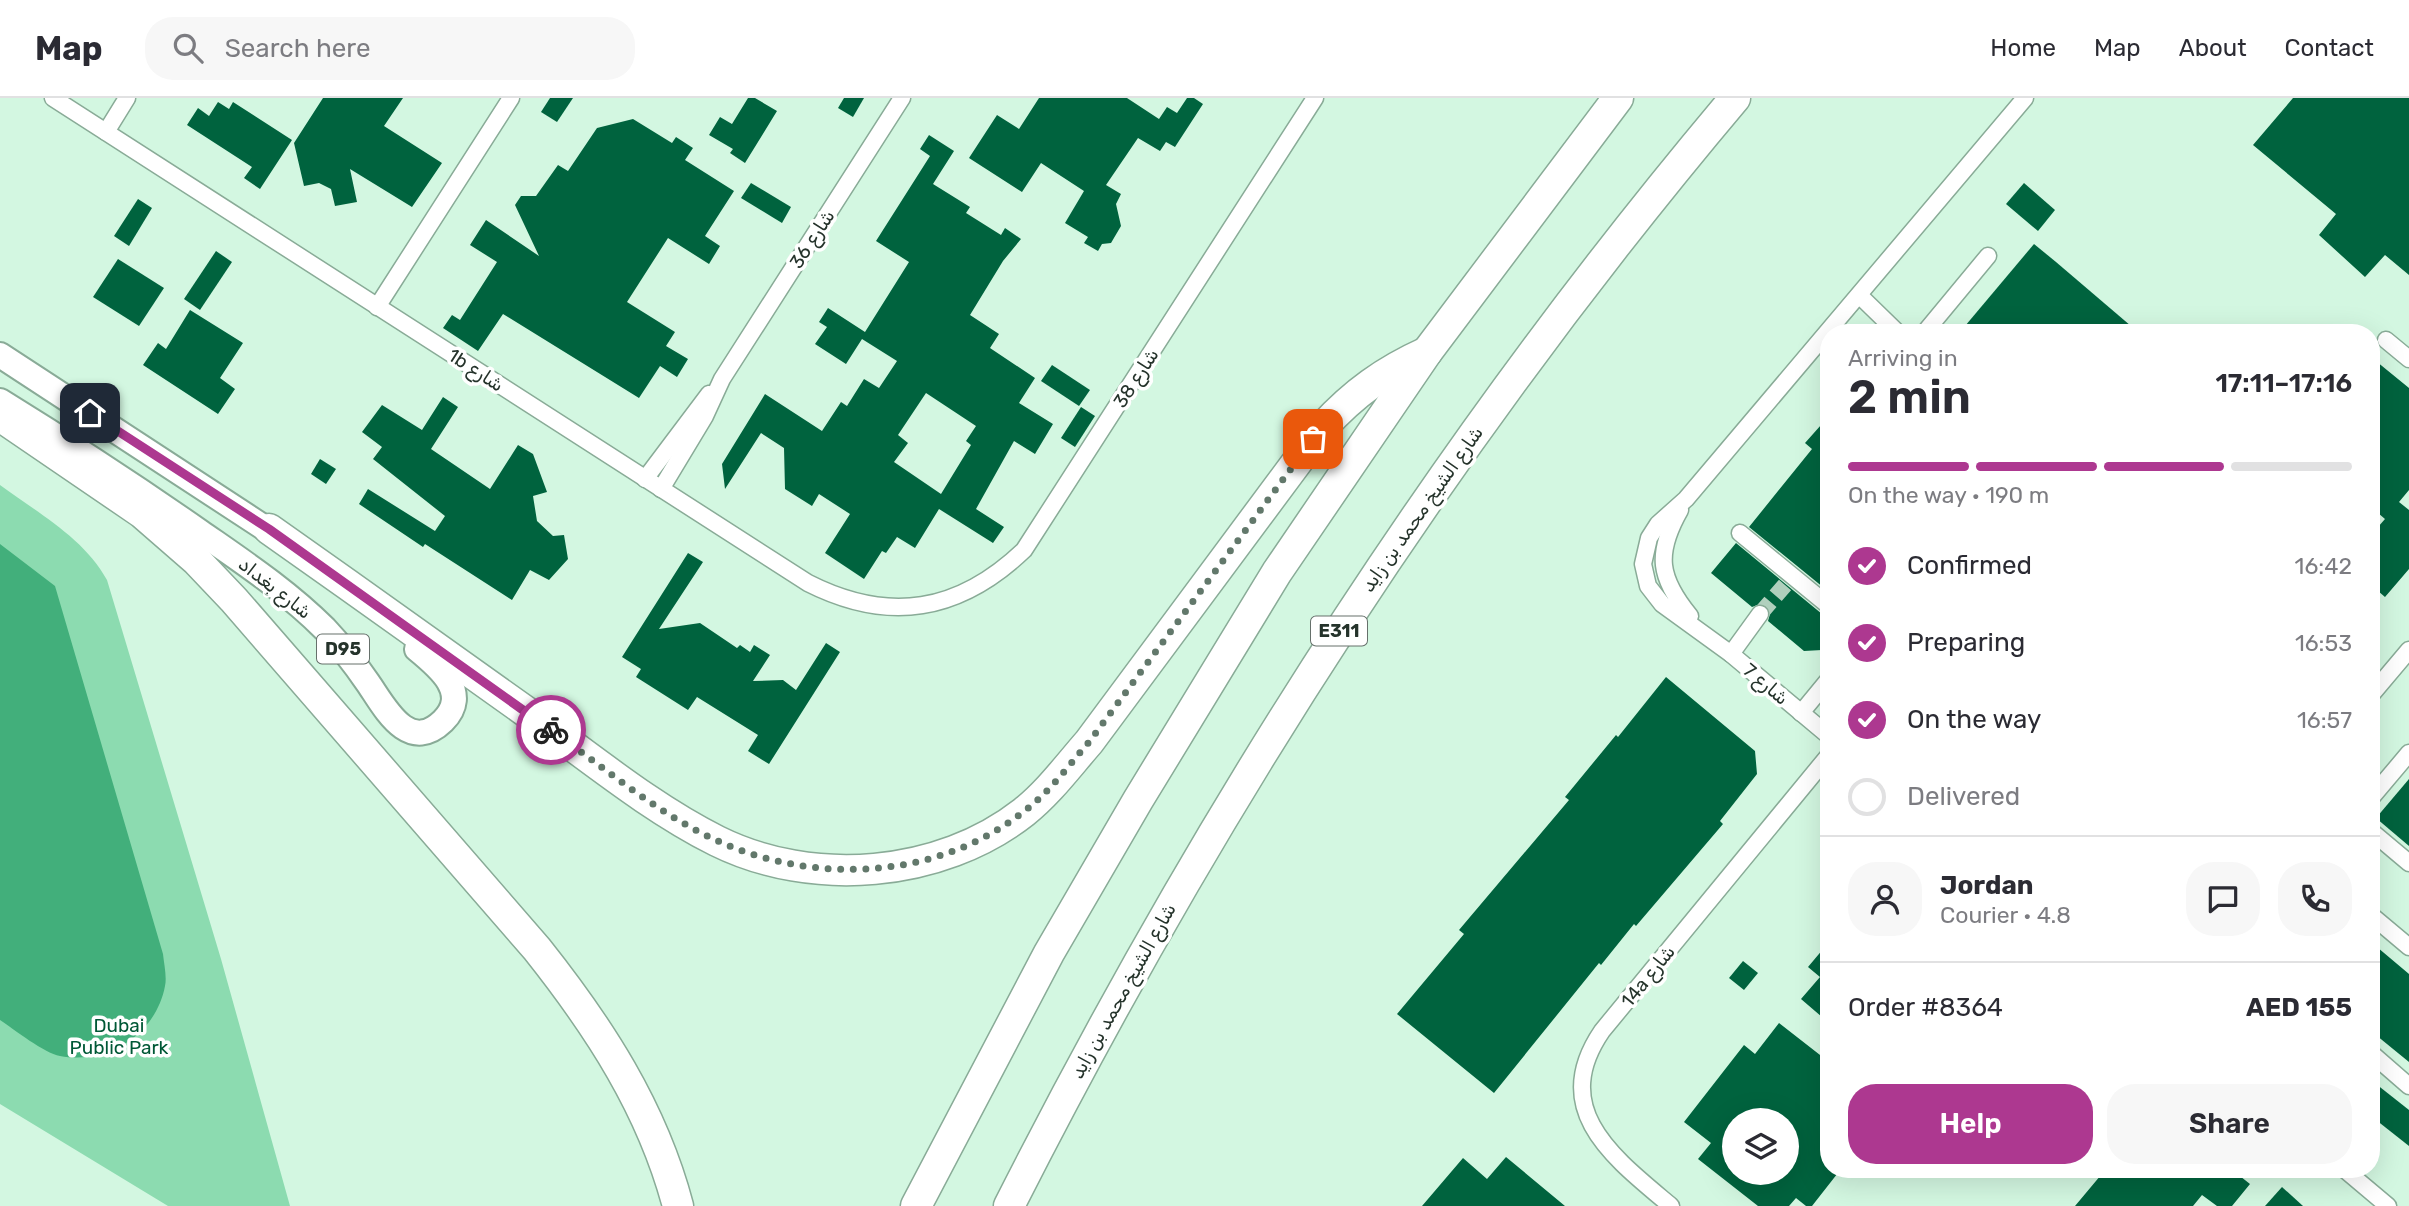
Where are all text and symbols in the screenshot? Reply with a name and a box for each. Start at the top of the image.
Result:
search box [145,17,635,80]
text: Map [35,29,103,68]
icon: search [169,29,207,67]
text: Search here [225,33,370,64]
text: Home [1990,34,2056,62]
text: Map [2094,34,2141,62]
text: About [2179,34,2247,62]
text: Contact [2285,34,2374,62]
street label: شارع 36 [785,205,841,274]
street label: 1b شارع [443,343,508,398]
street label: شارع 38 [1108,344,1165,413]
text: Arriving in [1848,344,1958,372]
text: 17:11–17:16 [2215,368,2352,399]
text: 2 min [1848,370,1971,425]
pin [60,383,120,443]
icon: home [71,394,109,432]
pin [1283,409,1343,469]
icon: bag [1294,420,1332,458]
street label: شارع الشيخ محمد بن زايد [1356,422,1490,597]
text: On the way · 190 m [1848,481,2049,509]
icon: check [1848,547,1886,585]
text: Confirmed [1907,550,2032,581]
street label: شارع بغداد [233,552,316,625]
text: 16:42 [2295,552,2352,580]
road number: E311 [1311,616,1367,646]
icon: check [1848,624,1886,662]
text: Preparing [1907,627,2025,658]
text: 16:53 [2295,629,2352,657]
road number: D95 [317,634,369,664]
street label: شارع 7 [1737,658,1793,711]
courier [516,695,586,765]
icon: check [1848,701,1886,739]
text: On the way [1907,704,2041,735]
text: 16:57 [2297,706,2352,734]
icon: bike [532,711,570,749]
text: Delivered [1907,781,2020,812]
button: person [1848,862,1922,936]
button: chat [2186,862,2260,936]
button: phone [2278,862,2352,936]
text: Jordan [1940,870,2033,901]
street label: شارع الشيخ محمد بن زايد [1065,899,1183,1084]
text: Courier · 4.8 [1940,901,2071,929]
street label: 14a شارع [1616,940,1681,1013]
text: Order #8364 [1848,992,2003,1023]
text: AED 155 [2246,992,2352,1023]
park label: Dubai Public Park [70,1014,169,1059]
button: Help [1848,1084,2093,1164]
button: Share [2107,1084,2352,1164]
map controls [1722,1108,1799,1185]
button: layers [1722,1108,1799,1185]

